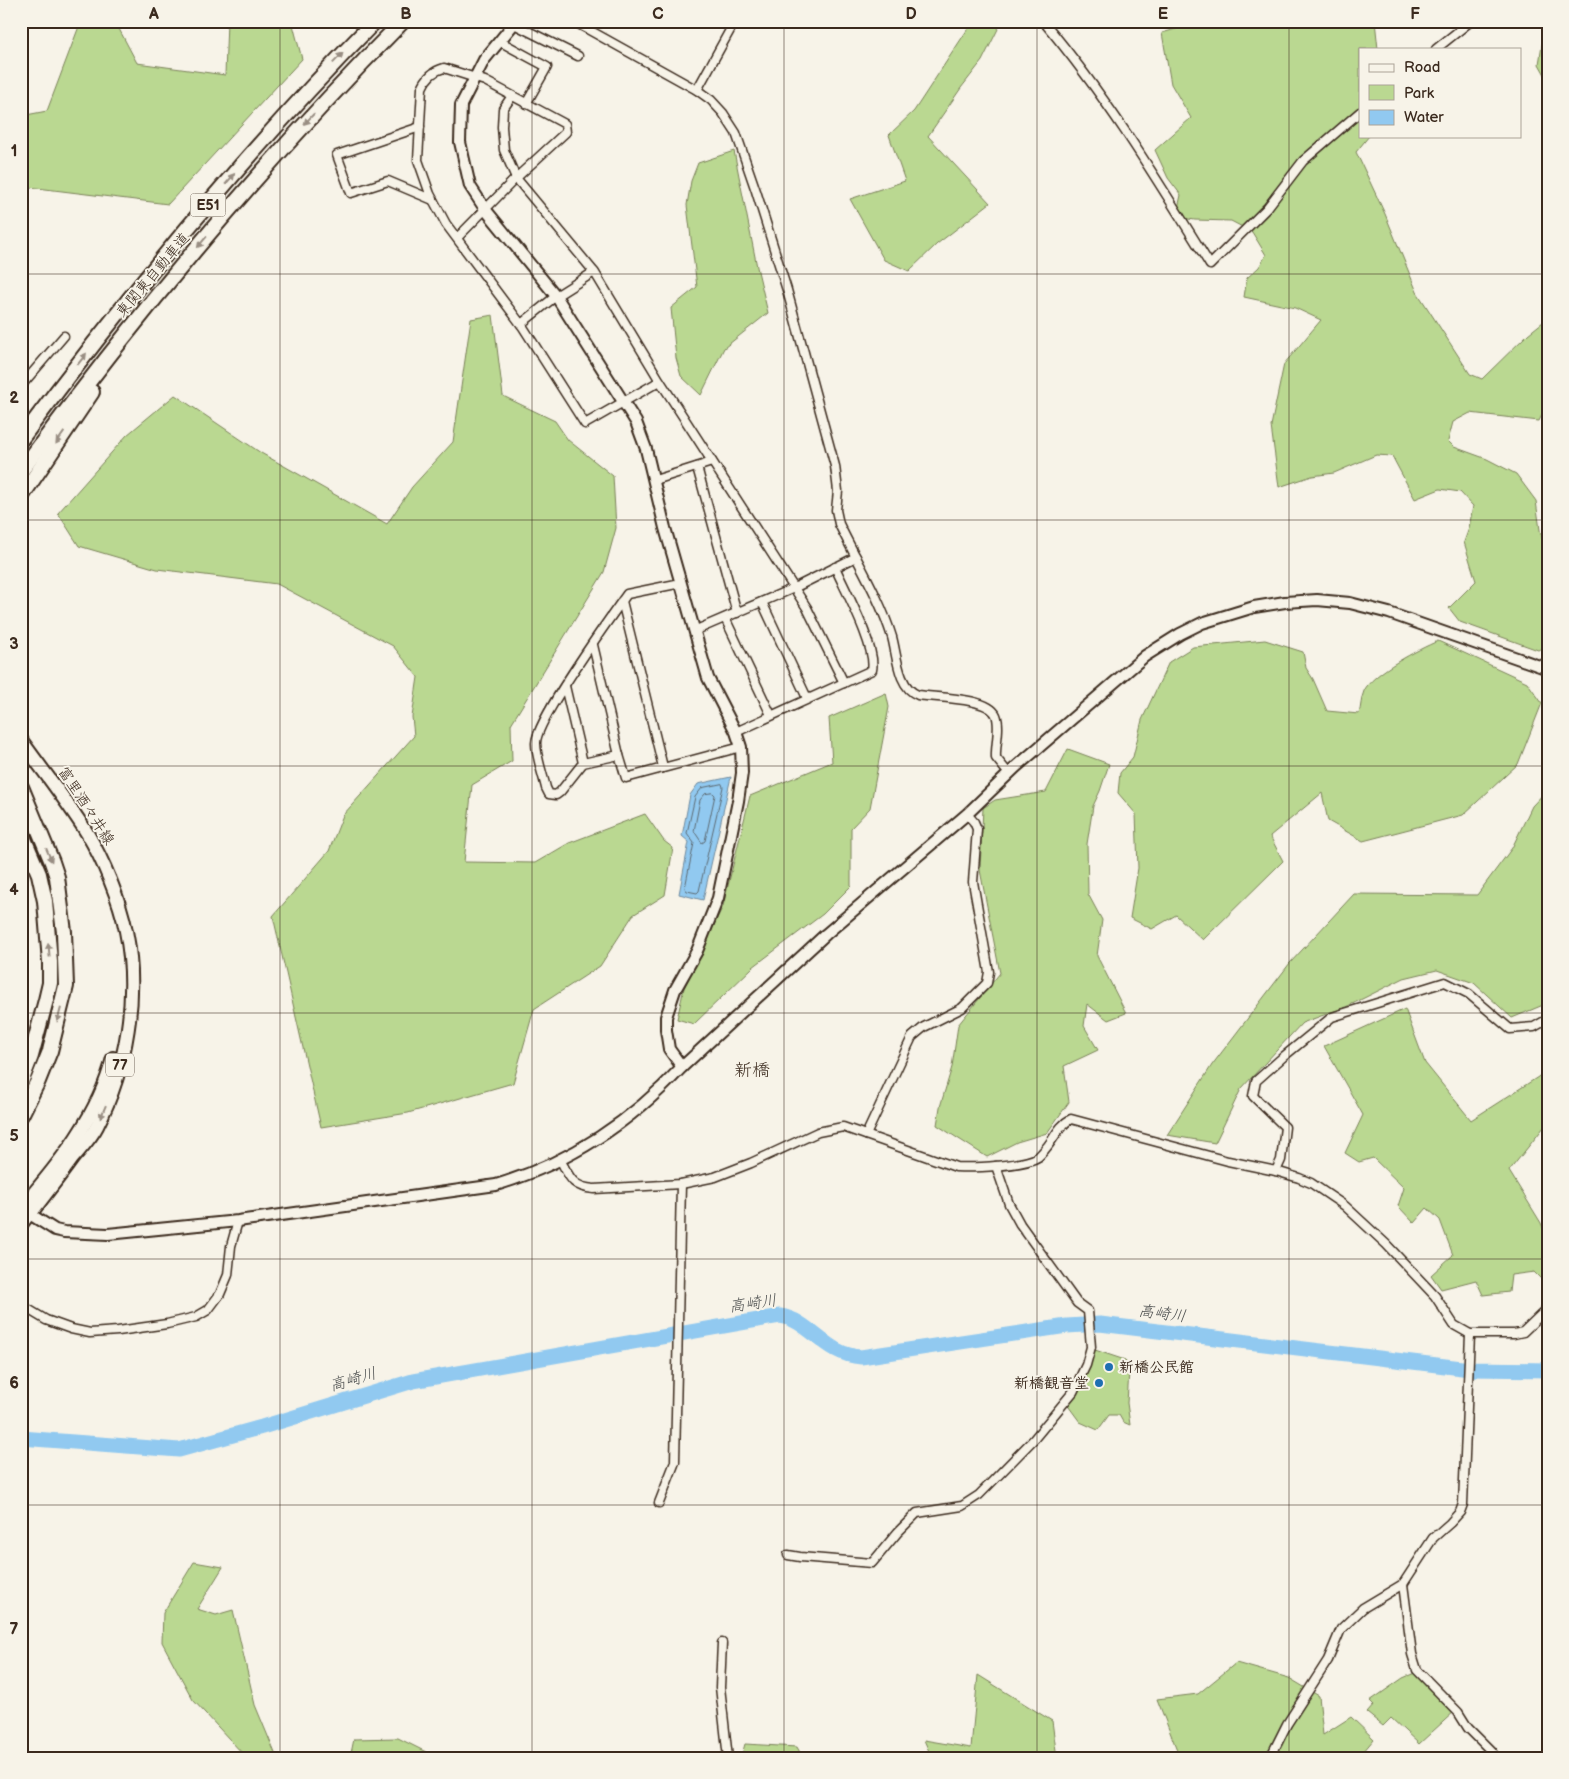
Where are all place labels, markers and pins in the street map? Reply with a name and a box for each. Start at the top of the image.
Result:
place label: 新橋公民館 [1119,1358,1194,1377]
marker: 新橋公民館 [1103,1361,1115,1373]
place label: 新橋観音堂 [1014,1374,1089,1393]
marker: 新橋観音堂 [1093,1377,1105,1389]

